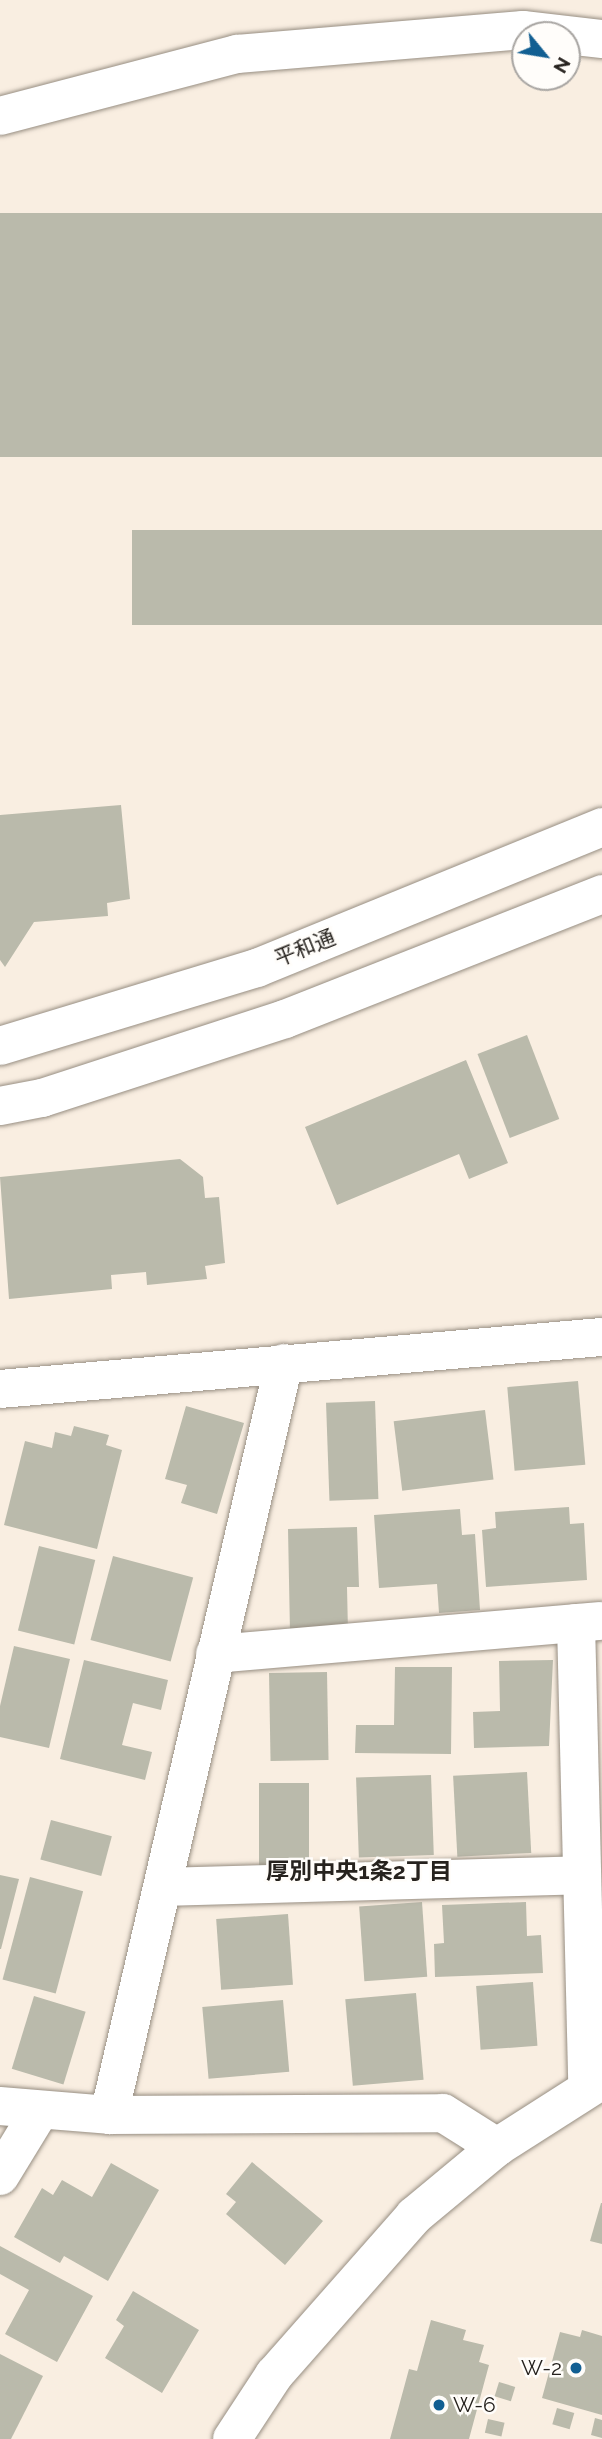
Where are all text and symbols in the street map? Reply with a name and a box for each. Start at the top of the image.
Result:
north arrow [511,21,581,91]
text: N [549,54,576,77]
street label: 平和通 [271,925,339,971]
district label: 厚別中央1条2丁目 [266,1857,452,1885]
place label: W-2 [521,2355,562,2381]
marker: W-2 [568,2360,584,2376]
place label: W-6 [453,2392,496,2418]
marker: W-6 [431,2397,447,2413]

